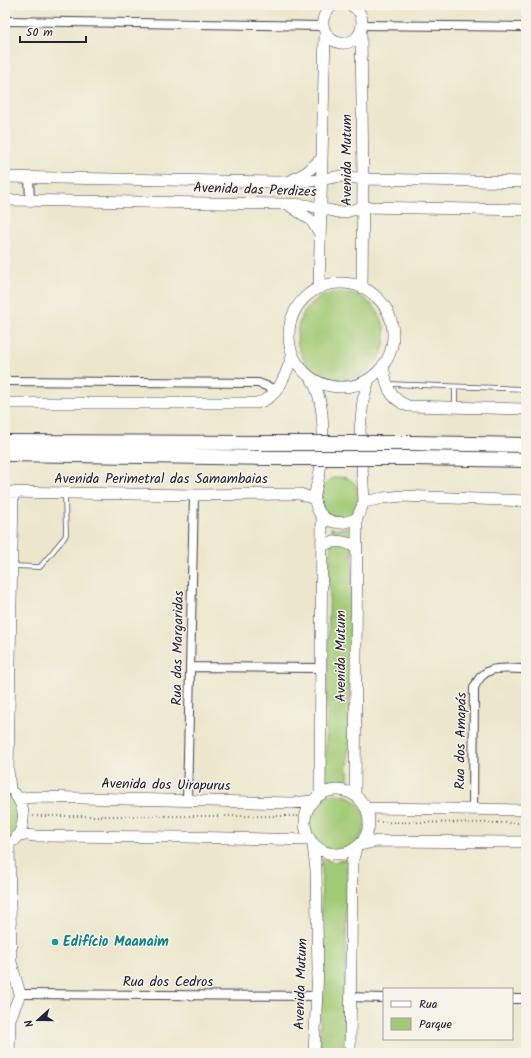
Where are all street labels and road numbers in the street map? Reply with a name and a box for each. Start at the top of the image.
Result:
street label: Avenida Mutum [336,114,358,206]
street label: Avenida das Perdizes [193,177,317,203]
street label: Avenida Perimetral das Samambaias [54,468,268,490]
street label: Rua das Margaridas [166,590,190,706]
street label: Avenida Mutum [330,610,352,702]
street label: Rua dos Amapás [449,692,473,790]
street label: Avenida dos Uirapurus [101,773,231,797]
street label: Avenida Mutum [288,938,314,1030]
street label: Rua dos Cedros [123,971,213,993]

